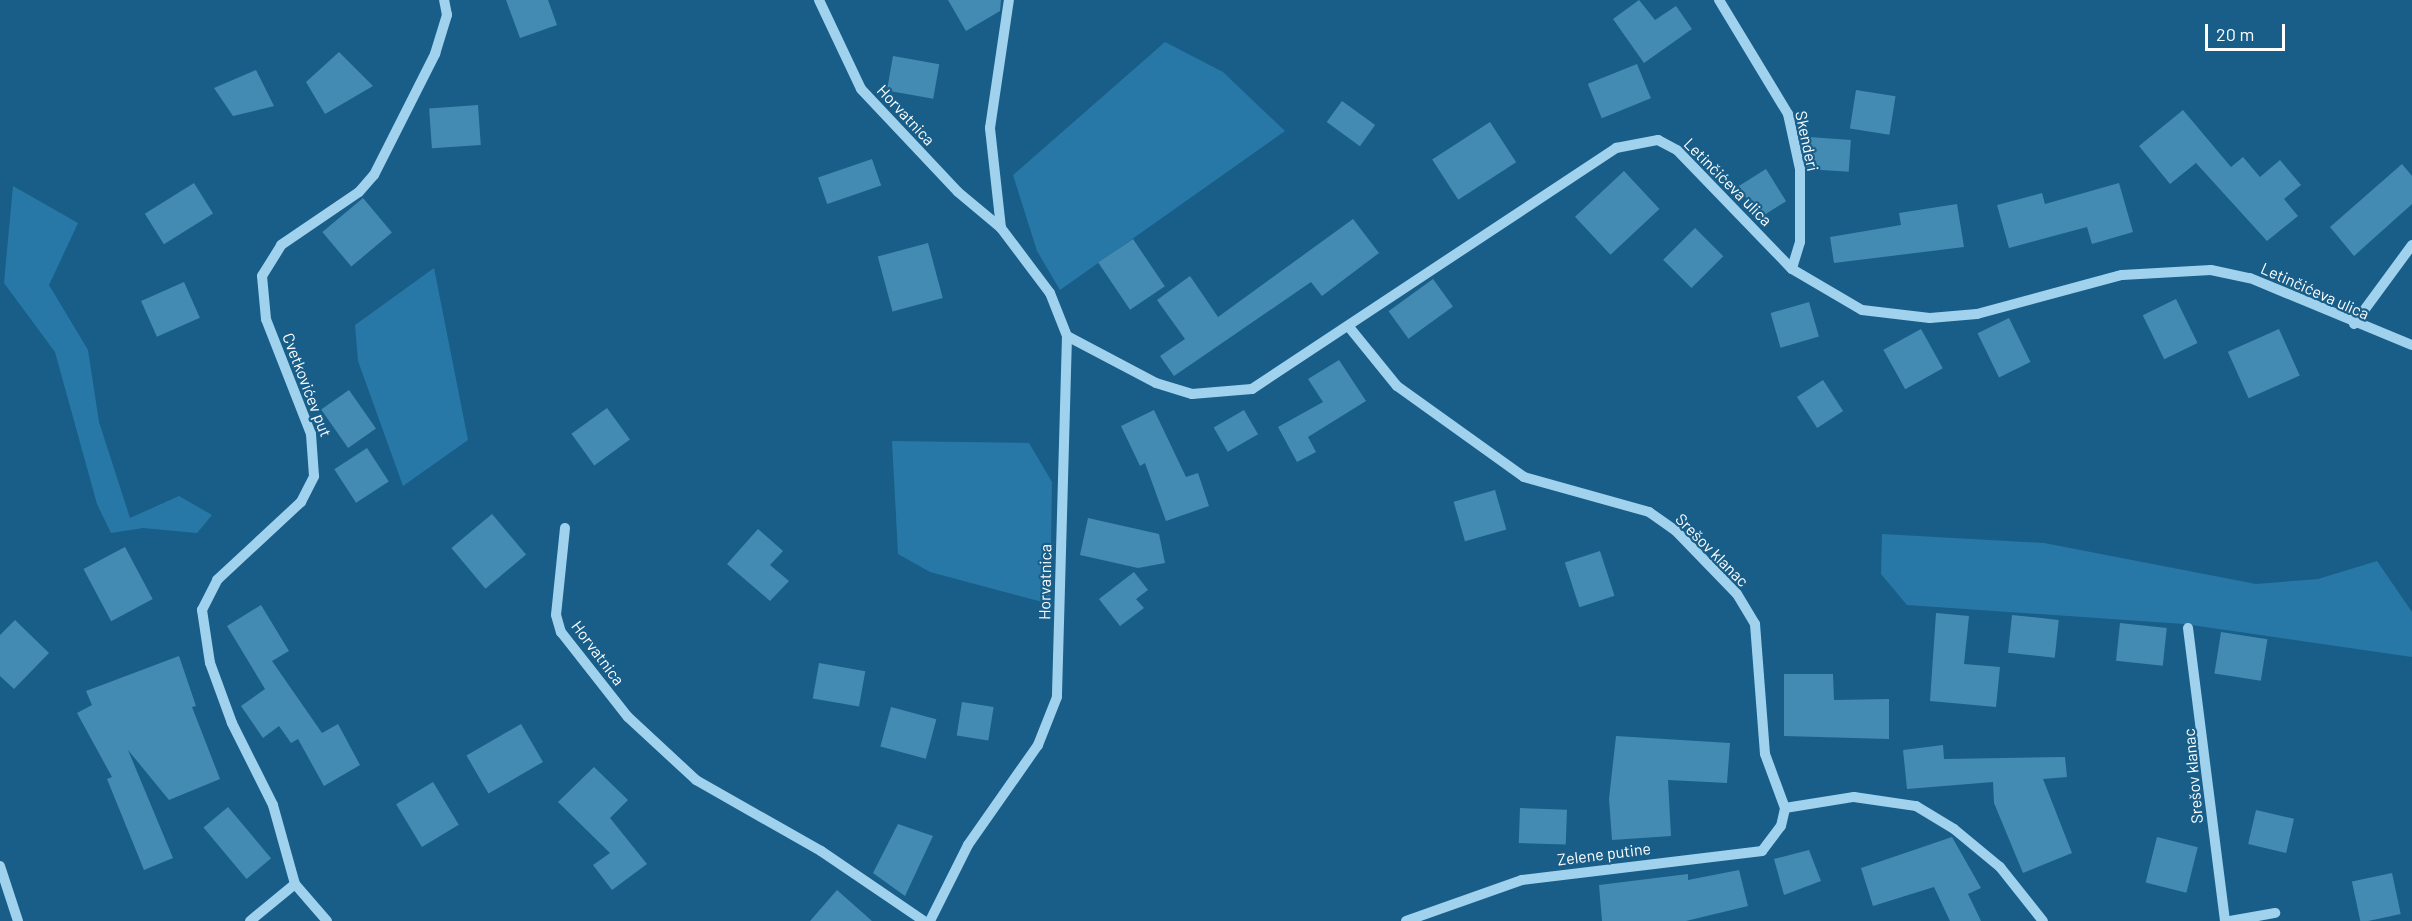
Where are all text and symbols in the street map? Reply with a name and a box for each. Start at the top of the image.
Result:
scale bar [2208,12,2288,50]
text: 20 m [2216,23,2254,45]
street label: Horvatnica [873,81,939,149]
street label: Skenderi [1791,109,1823,173]
street label: Letinčićeva ulica [1680,134,1776,230]
street label: Letinčićeva ulica [2258,259,2372,323]
street label: Cvetkovićev put [278,330,336,440]
street label: Srešov klanac [1671,509,1753,591]
street label: Horvatnica [1035,544,1055,620]
street label: Horvatnica [567,617,629,689]
street label: Srešov klanac [2179,728,2207,824]
street label: Zelene putine [1556,839,1652,869]

